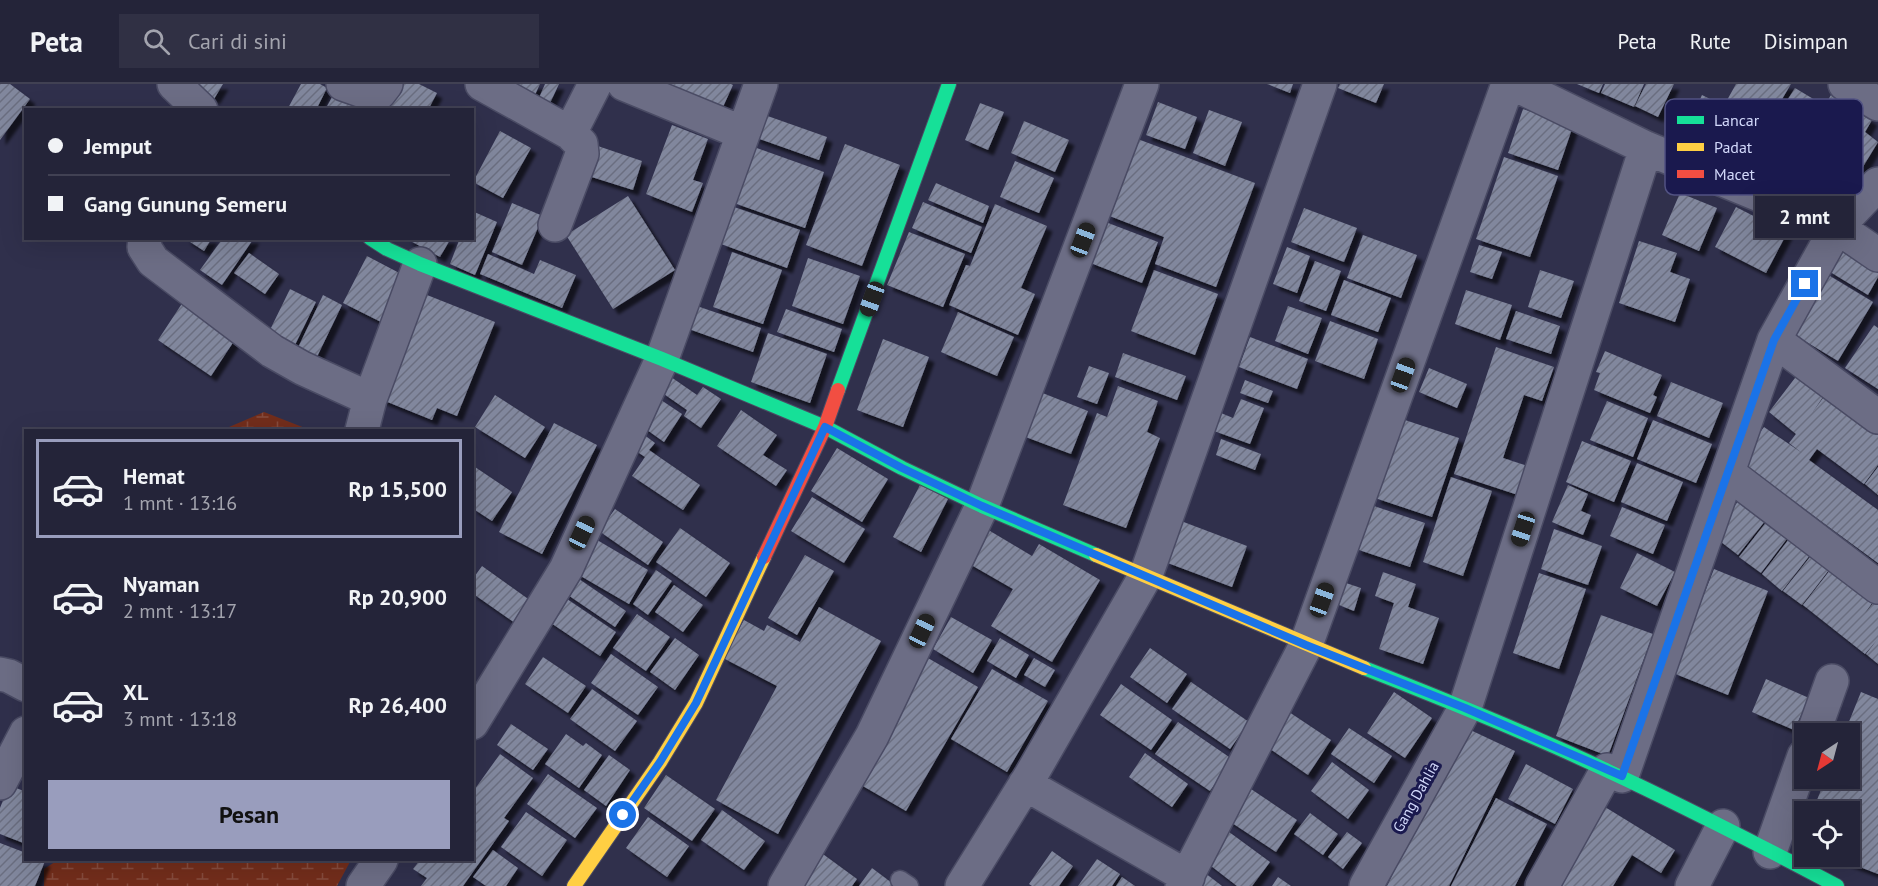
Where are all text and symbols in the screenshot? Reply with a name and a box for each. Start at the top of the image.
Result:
search box [119,14,539,68]
text: Peta [30,23,83,60]
icon: search [140,25,173,58]
text: Cari di sini [188,27,287,55]
text: Peta [1617,28,1657,55]
text: Rute [1690,28,1731,55]
text: Disimpan [1764,28,1848,55]
legend [1665,99,1863,195]
text: Lancar [1714,110,1760,130]
text: Jemput [84,132,152,160]
text: Padat [1714,137,1753,157]
text: Macet [1714,164,1756,184]
text: Gang Gunung Semeru [84,190,287,218]
callout: 2 mnt [1756,197,1854,239]
text: 2 mnt [1779,204,1830,230]
car [1068,220,1098,260]
route end [1791,270,1818,297]
car [857,279,887,319]
car [1388,355,1418,395]
icon: car [51,462,105,516]
text: Hemat [123,462,185,490]
text: Rp 15,500 [348,475,447,503]
text: 1 mnt · 13:16 [123,490,237,516]
car [1509,509,1537,549]
car [566,513,598,553]
icon: car [51,570,105,624]
text: Nyaman [123,570,200,598]
car [1307,580,1337,620]
text: Rp 20,900 [348,583,447,611]
text: 2 mnt · 13:17 [123,598,237,624]
car [906,611,938,651]
icon: car [51,678,105,732]
text: XL [123,678,148,706]
text: Rp 26,400 [348,691,447,719]
text: 3 mnt · 13:18 [123,706,237,732]
north arrow [1794,723,1860,789]
map controls [1794,723,1860,867]
street label: Gang Dahlia [1388,758,1443,836]
button: Pesan [48,780,450,849]
route start [609,801,636,828]
button: locate [1794,801,1860,867]

